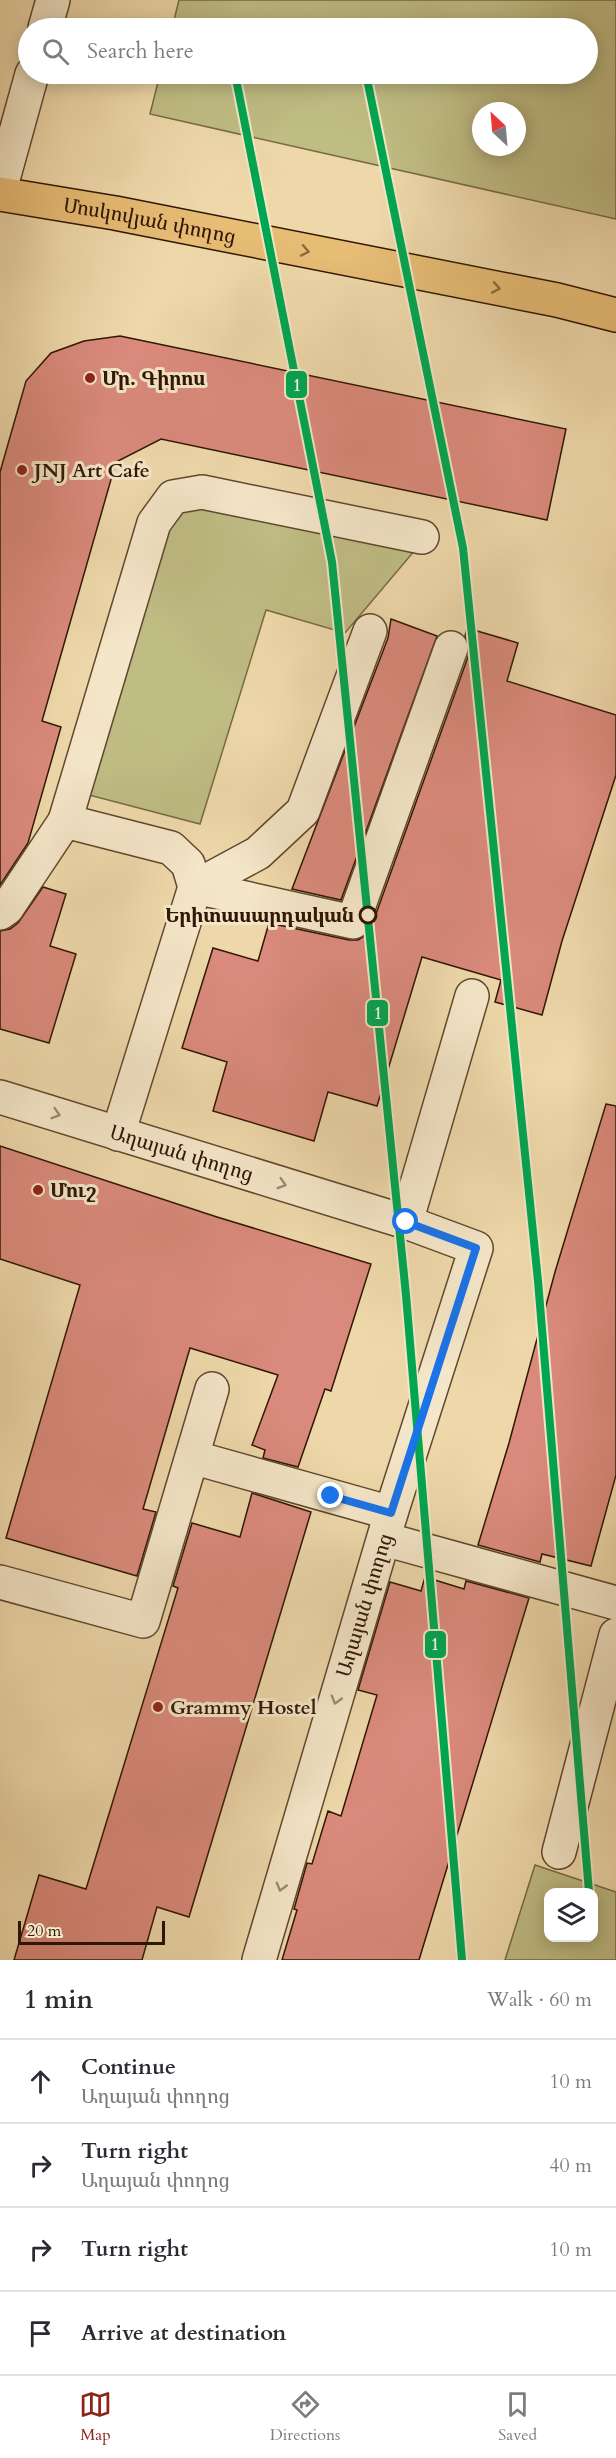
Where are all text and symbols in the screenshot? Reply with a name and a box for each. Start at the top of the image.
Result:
search box [18,18,598,84]
icon: search [39,35,72,68]
text: Search here [87,36,194,66]
north arrow [472,102,526,156]
street label: Մոսկովյան փողոց [61,192,238,250]
one-way arrow [300,244,310,257]
one-way arrow [491,281,501,294]
place label: Մր. Գիրոս [102,365,205,392]
line badge: 1 [285,370,308,399]
marker: Մր. Գիրոս [83,371,97,385]
text: 1 [293,375,301,397]
place label: JNJ Art Cafe [31,457,150,484]
marker: JNJ Art Cafe [15,463,29,477]
place label: Երիտասարդական [165,902,354,929]
marker: Երիտասարդական [359,906,377,924]
line badge: 1 [366,999,389,1027]
text: 1 [374,1003,382,1025]
one-way arrow [50,1107,61,1119]
street label: Աղայան փողոց [106,1119,257,1188]
place label: Մուշ [50,1177,97,1204]
one-way arrow [276,1177,287,1189]
marker: Մուշ [31,1183,45,1197]
route start [392,1208,418,1234]
route end [317,1482,343,1508]
street label: Աղայան փողոց [330,1530,399,1680]
line badge: 1 [424,1630,447,1659]
text: 1 [431,1634,439,1656]
place label: Grammy Hostel [170,1694,317,1721]
one-way arrow [331,1694,343,1705]
marker: Grammy Hostel [151,1700,165,1714]
one-way arrow [276,1881,288,1892]
map controls [544,1888,598,1942]
button: layers [544,1888,598,1942]
scale bar [18,1918,165,1946]
text: 20 m [27,1920,61,1942]
text: 1 min [24,1982,93,2017]
text: Walk · 60 m [487,1986,592,2013]
text: Continue [81,2052,176,2082]
icon: ahead [24,2065,57,2098]
text: 10 m [549,2068,592,2095]
text: Աղայան փողոց [81,2083,230,2110]
text: Turn right [81,2136,188,2166]
icon: right [24,2149,57,2182]
text: 40 m [549,2152,592,2179]
text: Աղայան փողոց [81,2167,230,2194]
icon: right [24,2233,57,2266]
text: Turn right [81,2234,188,2264]
text: 10 m [549,2236,592,2263]
icon: arrive [24,2317,57,2350]
text: Arrive at destination [81,2318,286,2348]
tab: Map [79,2388,112,2446]
tab: Directions [270,2388,340,2446]
tab: Saved [498,2388,537,2446]

